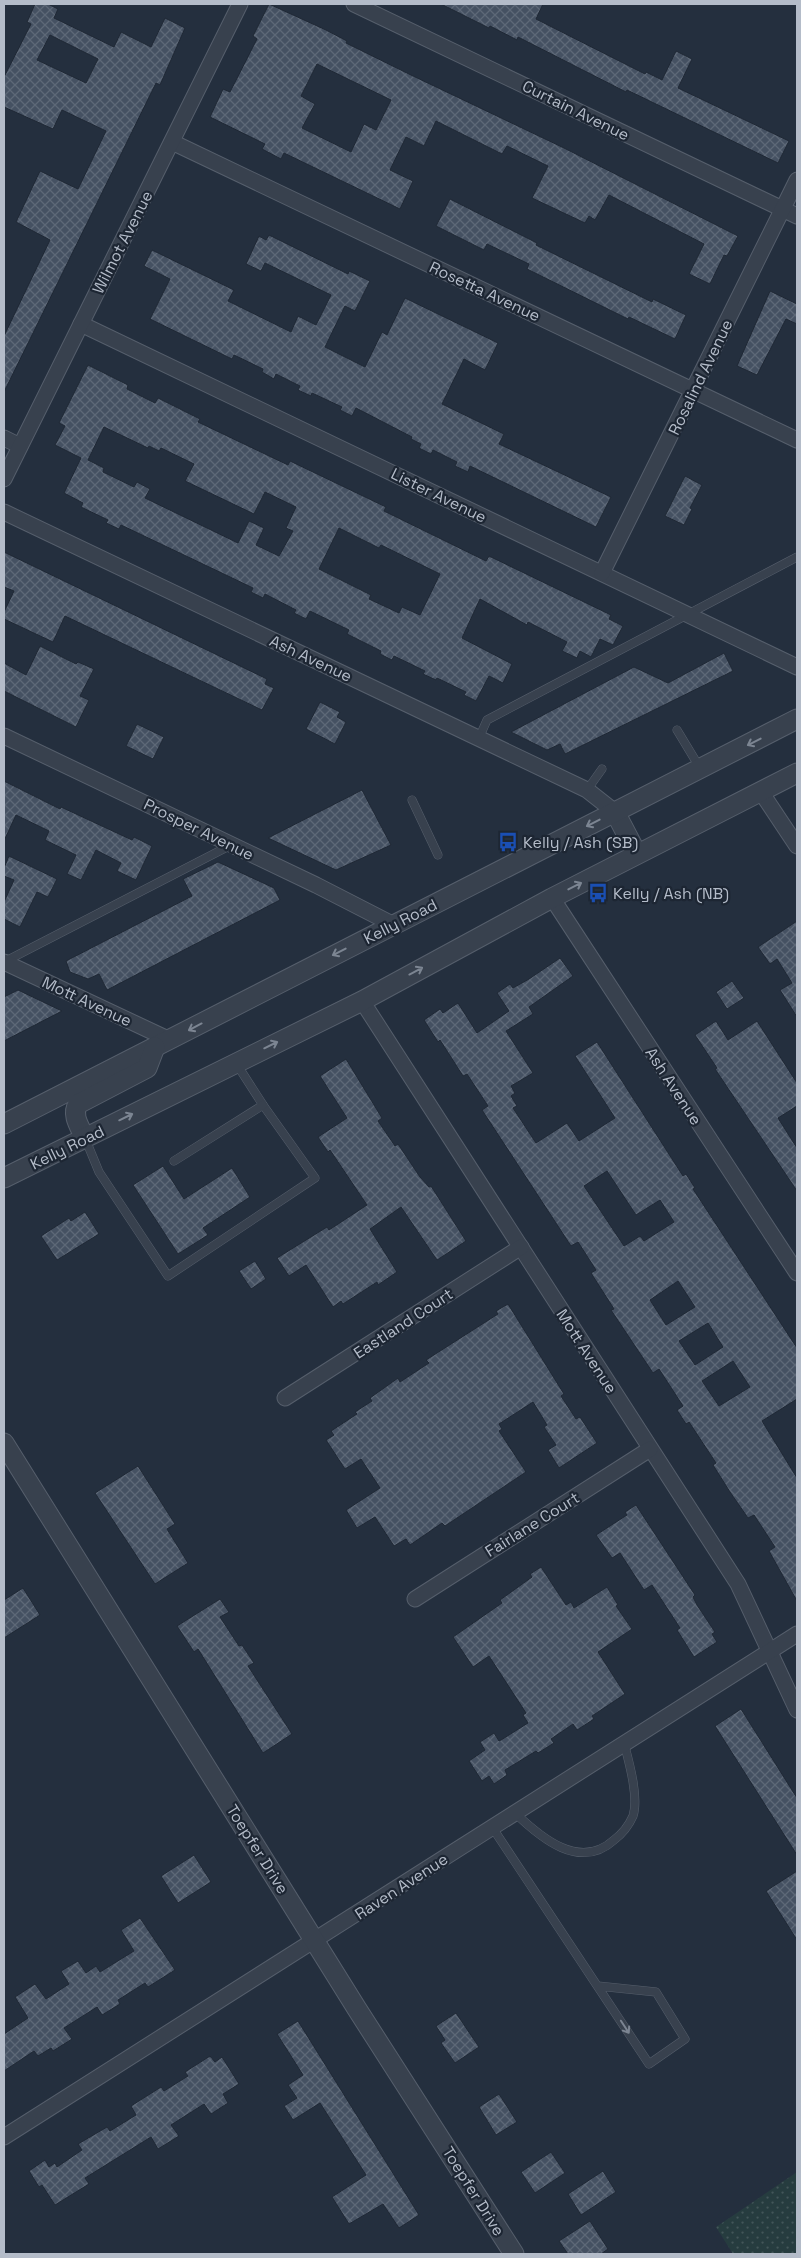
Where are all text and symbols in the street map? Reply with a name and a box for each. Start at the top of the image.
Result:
street label: Curtain Avenue [519,75,633,145]
street label: Wilmot Avenue [87,187,157,297]
street label: Rosetta Avenue [426,257,544,326]
street label: Rosalind Avenue [663,316,737,438]
street label: Lister Avenue [387,463,490,528]
street label: Ash Avenue [266,630,355,687]
one-way arrow [747,737,762,747]
street label: Prosper Avenue [140,794,257,865]
one-way arrow [586,818,601,828]
bus stop icon: Kelly / Ash (SB) [497,831,519,853]
place label: Kelly / Ash (SB) [523,832,638,853]
one-way arrow [567,881,582,890]
bus stop icon: Kelly / Ash (NB) [587,882,609,904]
place label: Kelly / Ash (NB) [613,883,729,904]
street label: Kelly Road [360,894,441,949]
one-way arrow [332,948,347,957]
one-way arrow [408,966,423,975]
street label: Mott Avenue [39,972,135,1031]
one-way arrow [188,1023,203,1032]
one-way arrow [264,1040,279,1050]
street label: Ash Avenue [641,1043,707,1129]
one-way arrow [118,1112,133,1121]
street label: Kelly Road [27,1120,108,1174]
street label: Eastland Court [350,1283,457,1363]
street label: Mott Avenue [551,1305,622,1398]
street label: Fairlane Court [481,1487,583,1562]
street label: Toepfer Drive [222,1801,293,1898]
street label: Raven Avenue [351,1849,452,1924]
one-way arrow [620,2019,630,2033]
street label: Toepfer Drive [438,2143,509,2240]

